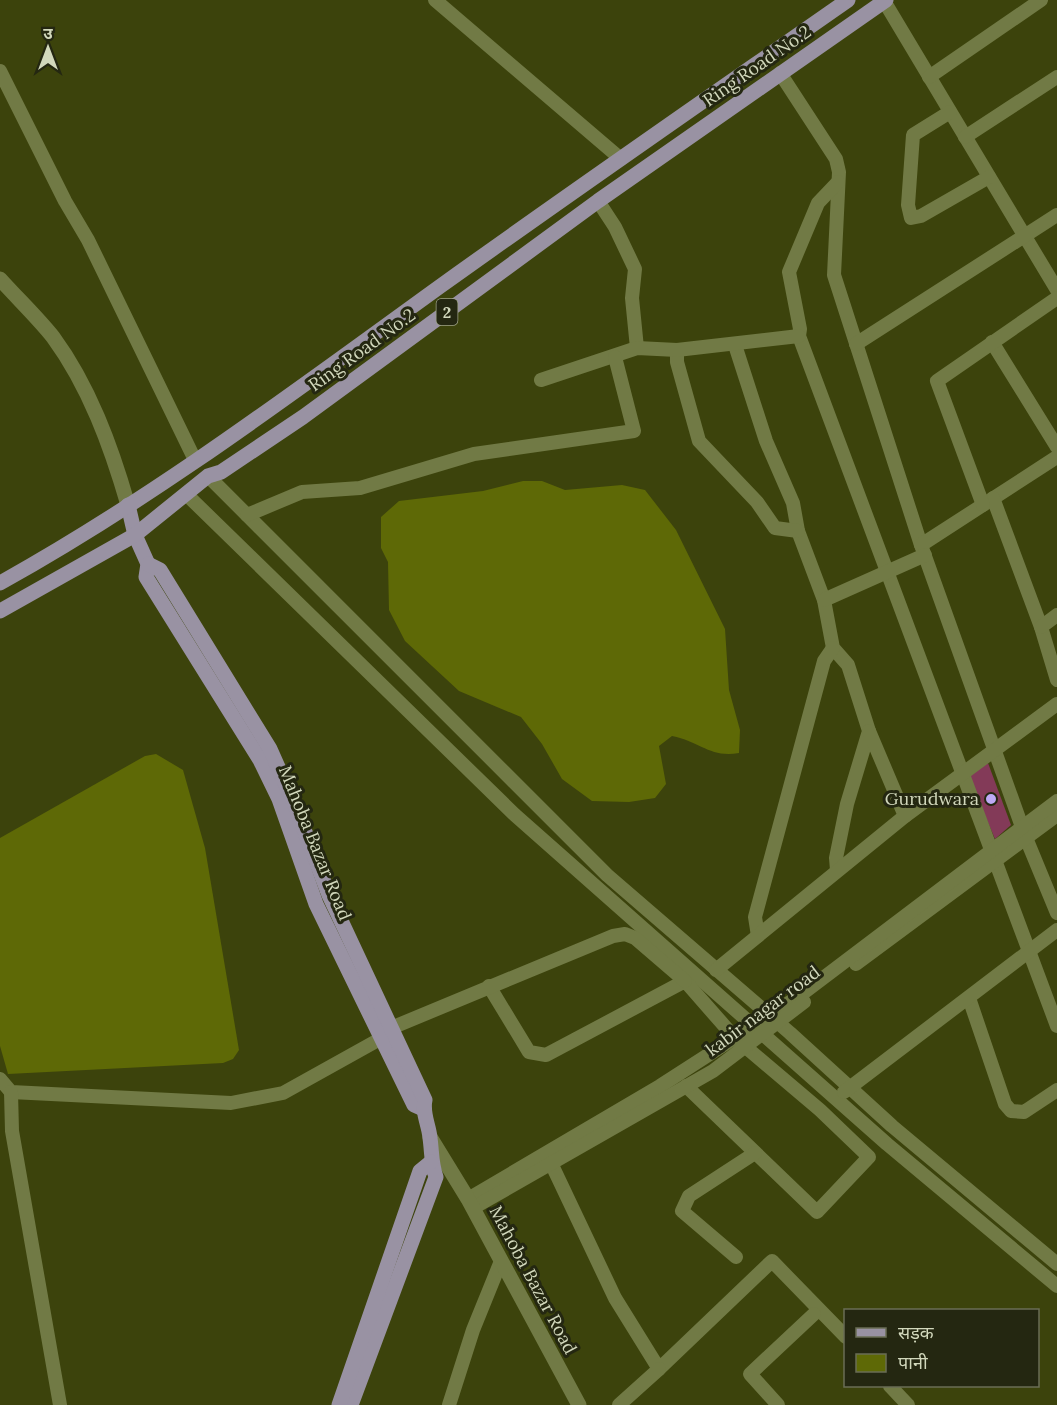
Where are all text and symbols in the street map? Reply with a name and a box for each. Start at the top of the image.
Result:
north arrow [18,18,78,78]
street label: Ring Road No.2 [698,20,815,111]
text: उ [43,23,53,43]
road number: 2 [436,299,458,325]
street label: Ring Road No.2 [304,303,420,396]
street label: Mahoba Bazar Road [274,762,357,924]
place label: Gurudwara [885,787,979,810]
marker: Gurudwara [984,792,998,806]
street label: kabir nagar road [701,960,825,1061]
street label: Mahoba Bazar Road [485,1202,582,1358]
legend [844,1309,1039,1387]
text: सड़क [898,1321,935,1344]
text: पानी [898,1351,928,1374]

